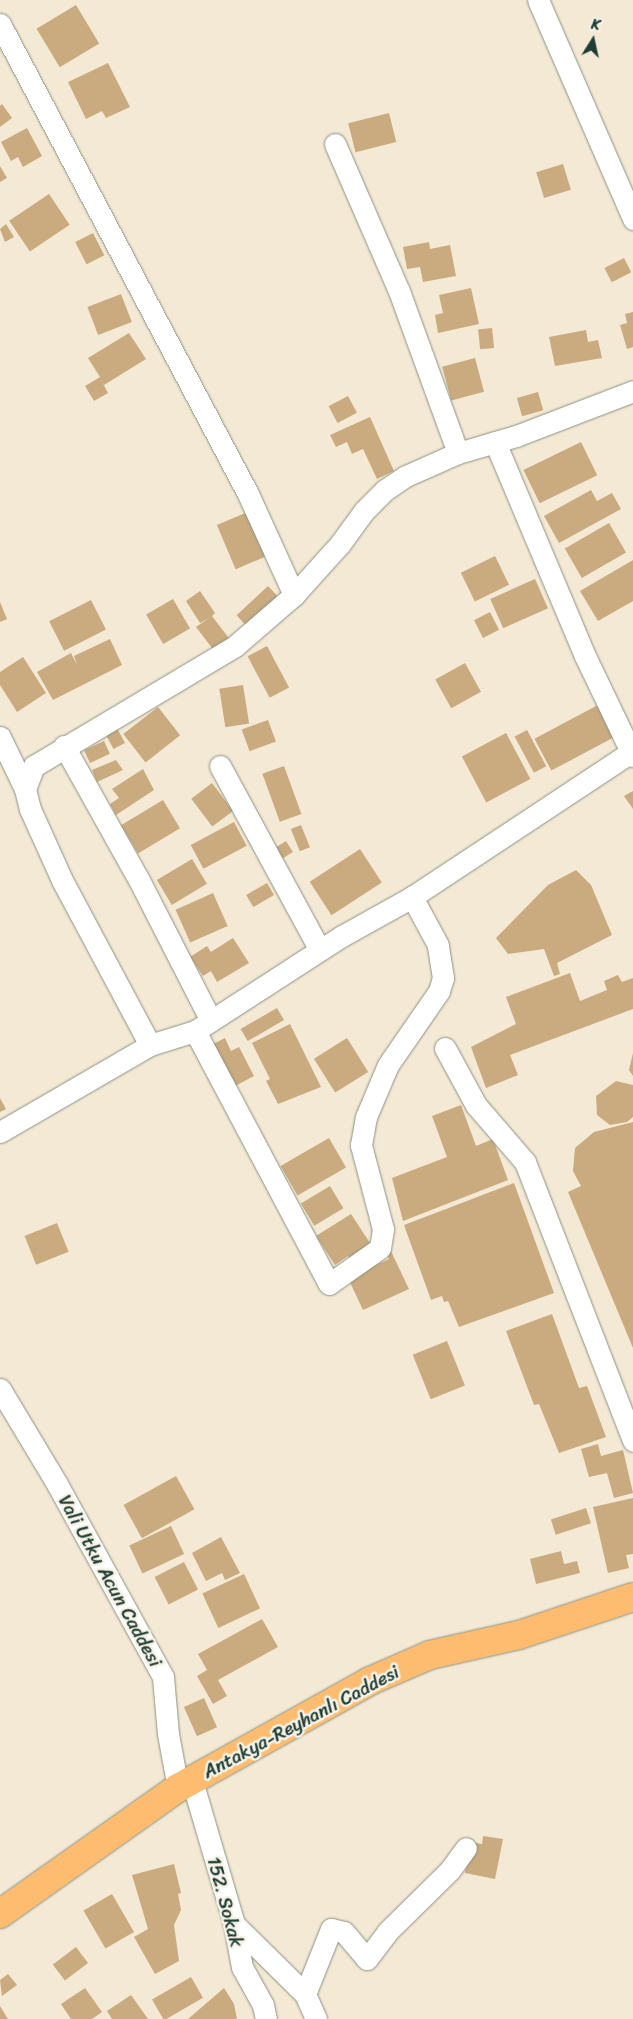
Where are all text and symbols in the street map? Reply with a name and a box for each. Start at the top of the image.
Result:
text: K [589,12,602,38]
north arrow [568,15,618,65]
street label: Vali Utku Acun Caddesi [53,1491,167,1671]
street label: Antakya-Reyhanlı Caddesi [199,1661,403,1783]
street label: 152. Sokak [202,1854,248,1950]

